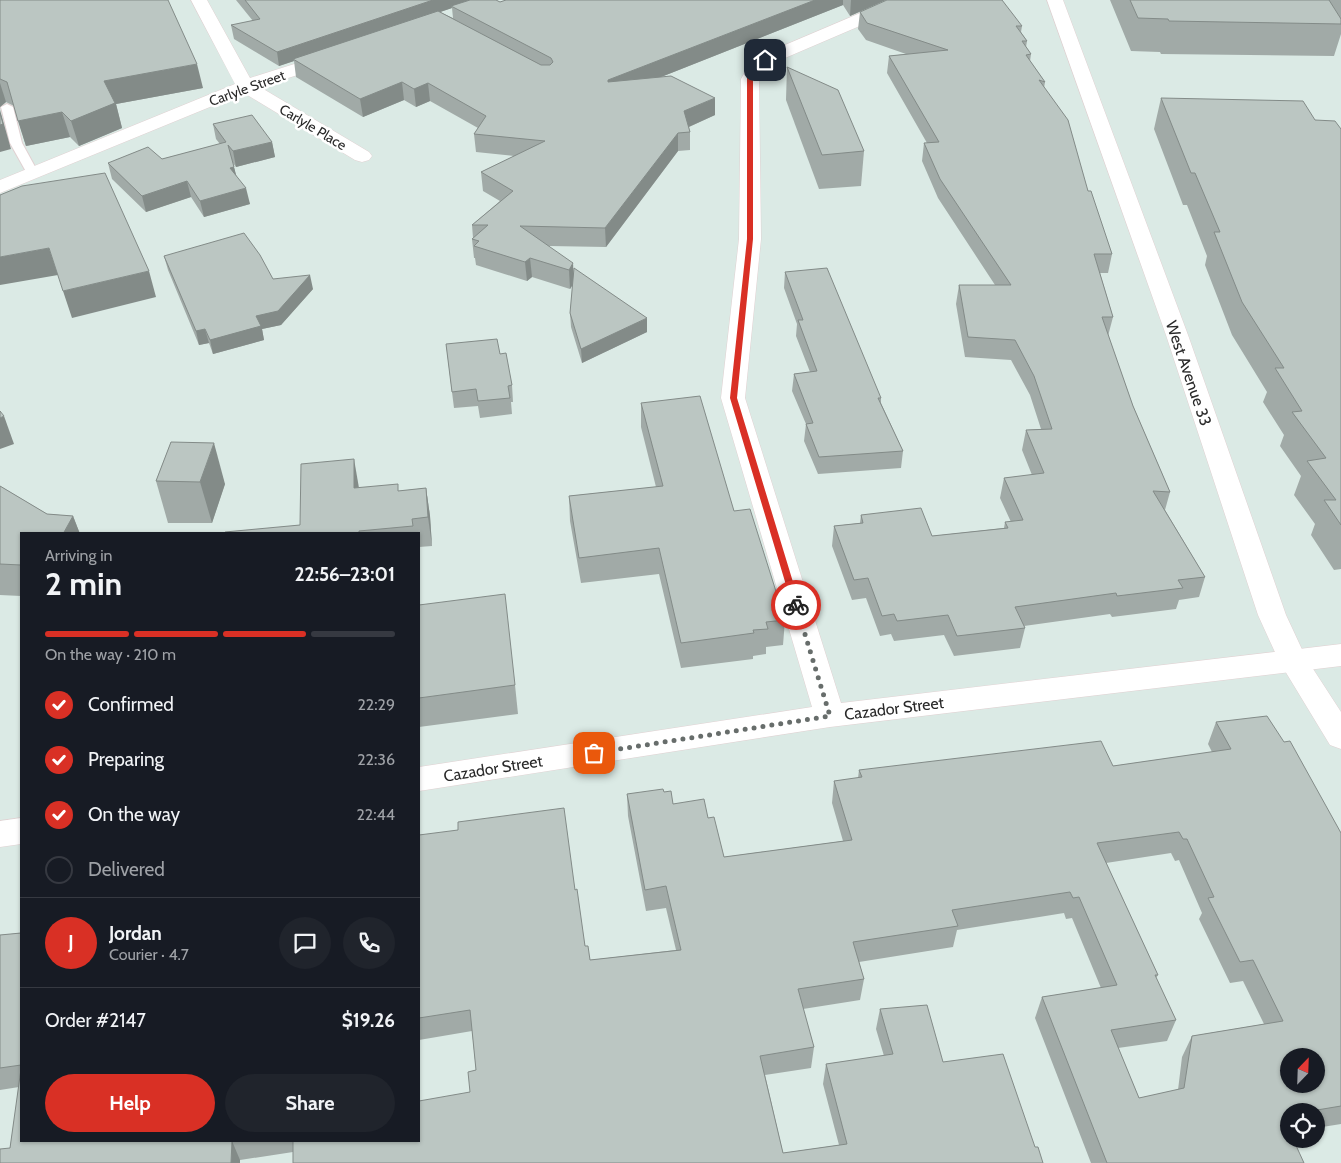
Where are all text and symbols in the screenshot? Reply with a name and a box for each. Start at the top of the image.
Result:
pin [744,39,786,81]
icon: home [751,46,779,74]
street label: Carlyle Street [207,66,288,110]
street label: Carlyle Place [276,100,350,154]
street label: West Avenue 33 [1162,318,1215,428]
text: Arriving in [45,546,112,565]
text: 22:56–23:01 [295,563,395,586]
text: 2 min [45,564,122,603]
courier [771,580,821,630]
icon: bike [782,591,810,619]
text: On the way · 210 m [45,645,176,664]
icon: check [45,691,73,719]
text: Confirmed [88,693,174,716]
street label: Cazador Street [843,693,946,724]
text: 22:29 [357,695,395,714]
pin [573,732,615,774]
icon: bag [580,739,608,767]
icon: check [45,746,73,774]
text: Preparing [88,748,164,771]
text: 22:36 [357,750,395,769]
street label: Cazador Street [442,751,545,786]
icon: check [45,801,73,829]
text: On the way [88,803,180,826]
text: 22:44 [356,805,395,824]
text: Delivered [88,858,165,881]
button: chat [279,917,331,969]
button: phone [343,917,395,969]
text: Jordan [109,922,162,945]
text: J [68,931,74,954]
text: Courier · 4.7 [109,945,189,964]
text: Order #2147 [45,1009,146,1032]
text: $19.26 [342,1009,395,1032]
north arrow [1280,1048,1325,1092]
map controls [1280,1048,1325,1148]
button: Help [45,1074,215,1132]
button: Share [225,1074,395,1132]
button: locate [1280,1103,1325,1148]

